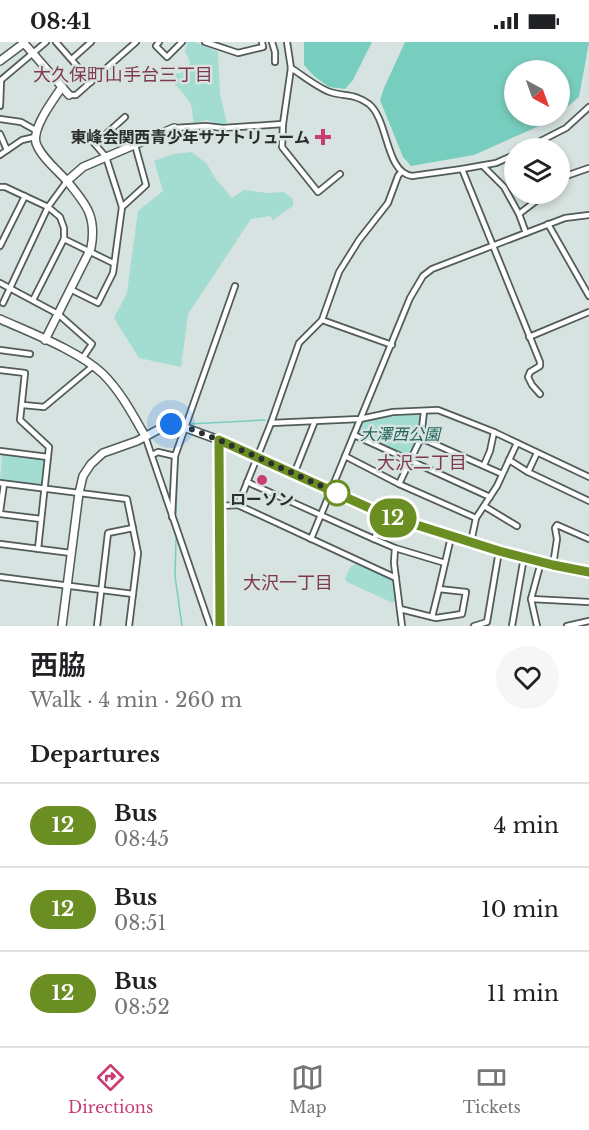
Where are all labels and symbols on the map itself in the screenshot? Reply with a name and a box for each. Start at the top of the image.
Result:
north arrow [504,60,570,126]
district label: 大久保町山手台三丁目 [33,64,213,86]
place label: 東峰会関西青少年サナトリューム [70,127,310,147]
marker: 東峰会関西青少年サナトリューム [314,128,332,146]
your location [156,409,186,439]
park label: 大澤西公園 [360,424,442,444]
district label: 大沢二丁目 [377,452,467,474]
marker: ローソン [255,473,269,487]
unlabelled marker [324,480,350,506]
place label: ローソン [230,489,294,509]
line badge: 12 [366,498,420,538]
district label: 大沢一丁目 [243,572,333,594]

